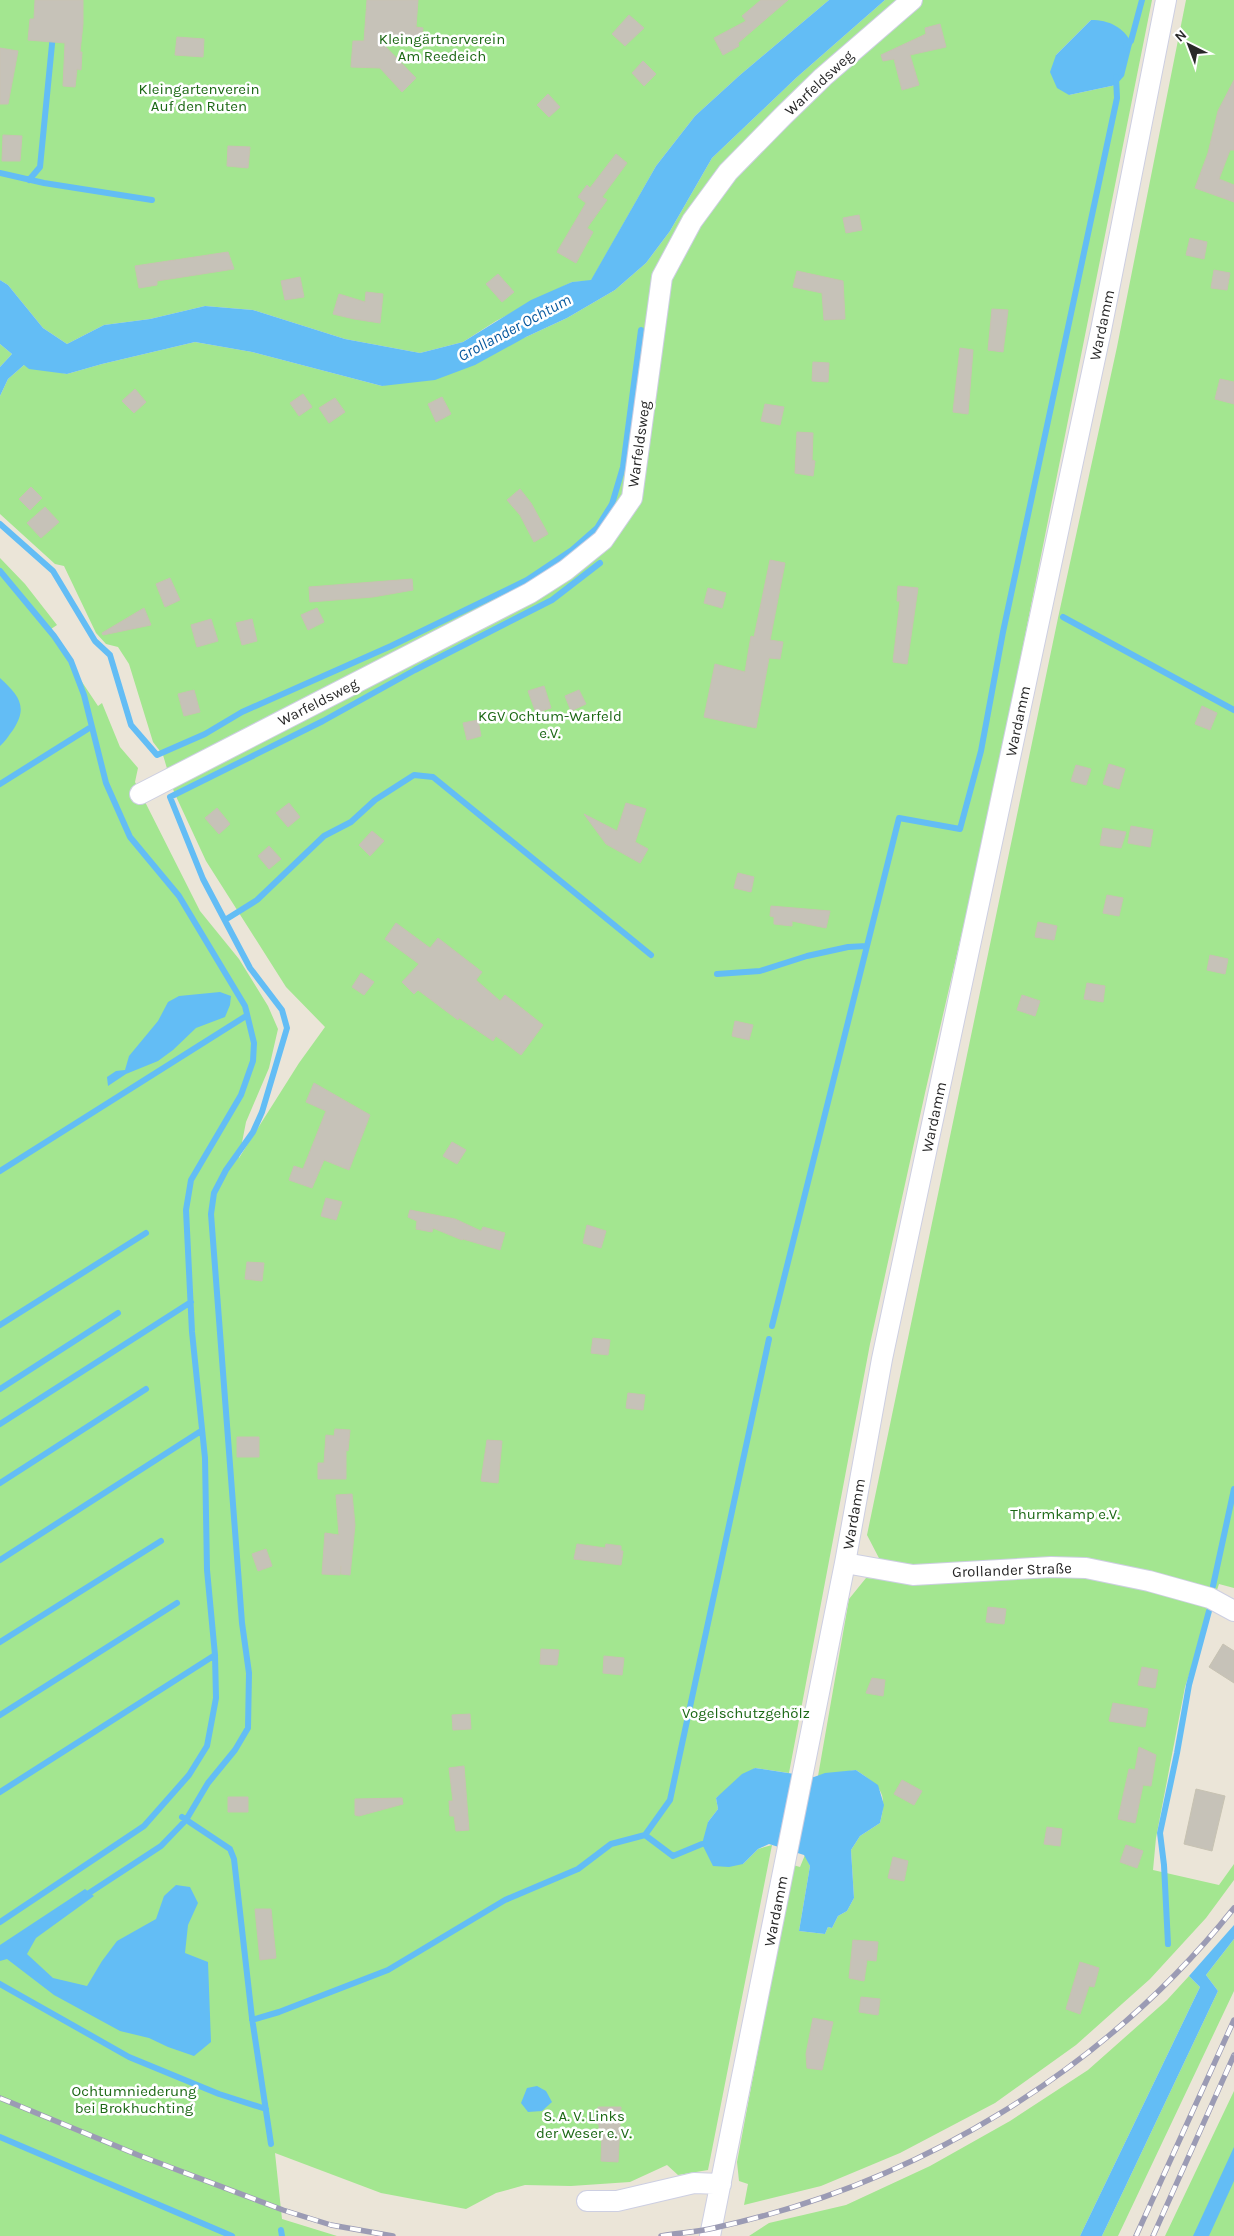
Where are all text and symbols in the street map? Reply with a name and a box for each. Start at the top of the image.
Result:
north arrow [1164,20,1214,70]
text: N [1171,26,1190,45]
park label: Kleingärtnerverein Am Reedeich [379,30,505,65]
street label: Warfeldsweg [781,46,858,119]
park label: Kleingartenverein Auf den Ruten [139,80,259,115]
street label: Wardamm [1086,288,1118,362]
water label: Grollander Ochtum [454,290,574,365]
street label: Warfeldsweg [624,399,654,489]
street label: Warfeldsweg [275,674,362,730]
street label: Wardamm [1002,684,1034,758]
park label: KGV Ochtum-Warfeld e.V. [478,707,622,742]
street label: Wardamm [918,1080,950,1154]
street label: Wardamm [839,1477,869,1551]
park label: Thurmkamp e.V. [1010,1505,1120,1523]
street label: Grollander Straße [952,1559,1072,1581]
park label: Vogelschutzgehölz [682,1704,810,1722]
street label: Wardamm [760,1874,792,1948]
park label: Ochtumniederung bei Brokhuchting [71,2082,197,2117]
park label: S. A. V. Links der Weser e. V. [536,2107,632,2142]

